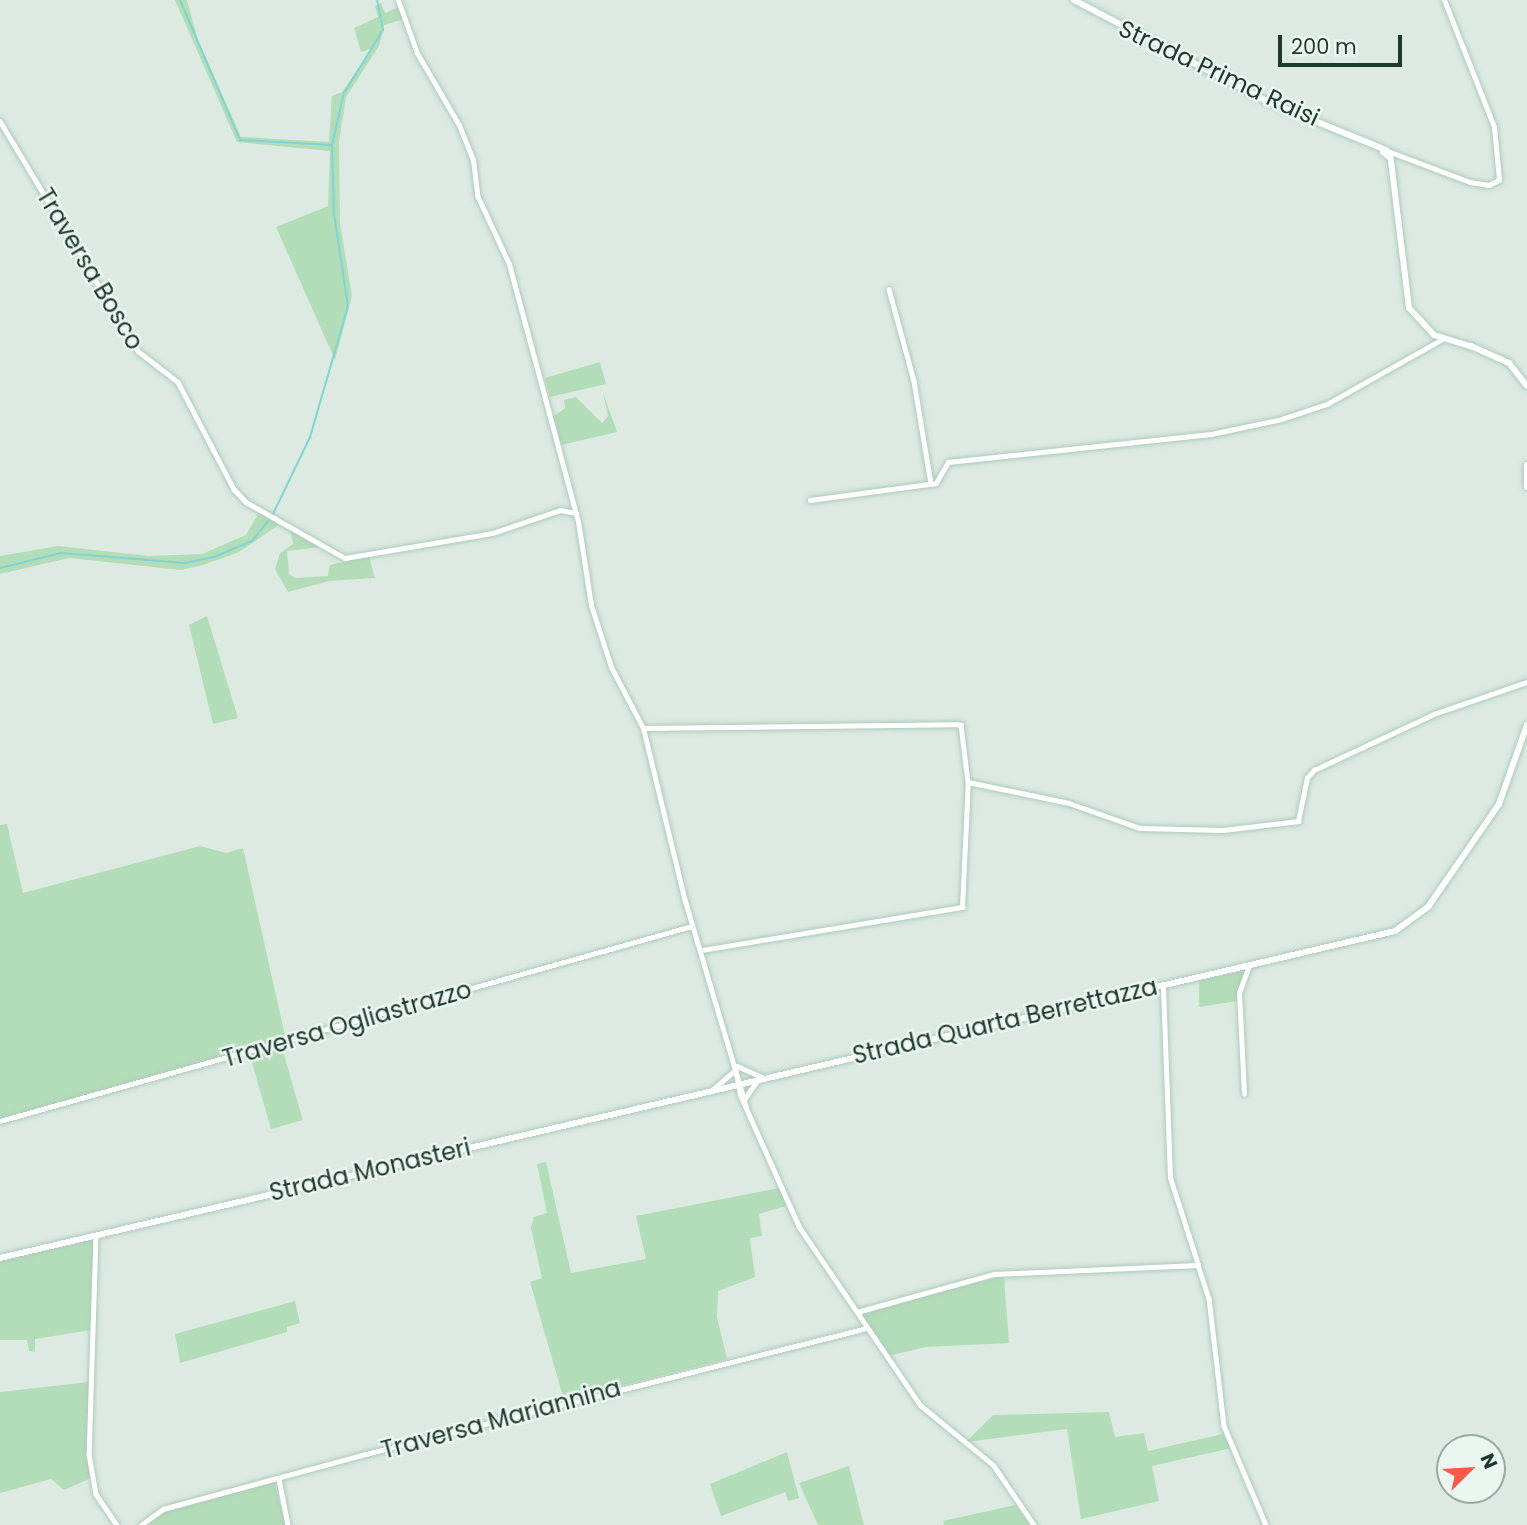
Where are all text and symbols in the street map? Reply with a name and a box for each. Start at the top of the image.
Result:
street label: Strada Prima Raisi [1114,14,1324,132]
scale bar [1282,21,1406,65]
text: 200 m [1291,32,1357,61]
street label: Traversa Bosco [30,183,150,355]
street label: Strada Quarta Berrettazza [850,972,1160,1070]
street label: Traversa Ogliastrazzo [219,975,475,1073]
street label: Strada Monasteri [267,1133,473,1207]
street label: Traversa Mariannina [378,1373,624,1465]
north arrow [1436,1434,1506,1504]
text: N [1474,1449,1504,1473]

